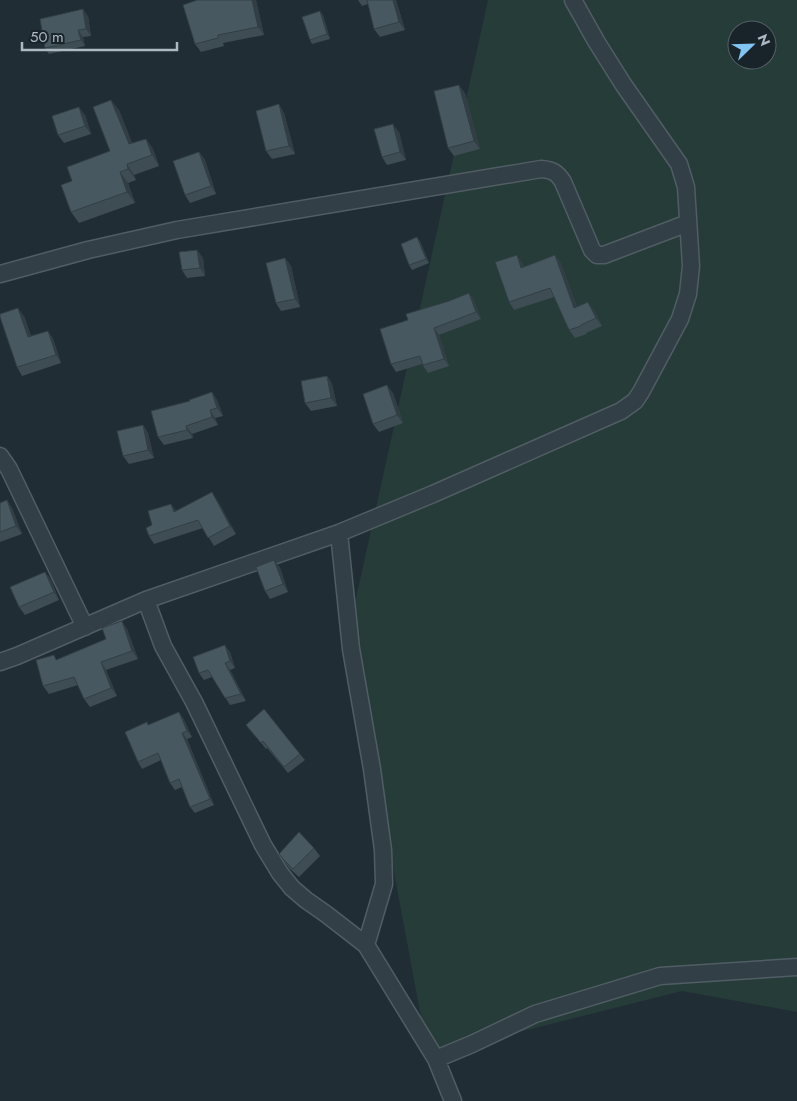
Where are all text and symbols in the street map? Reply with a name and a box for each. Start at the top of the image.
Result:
scale bar [22,20,178,52]
north arrow [727,20,777,70]
text: 50 m [30,26,64,48]
text: N [753,31,775,49]

